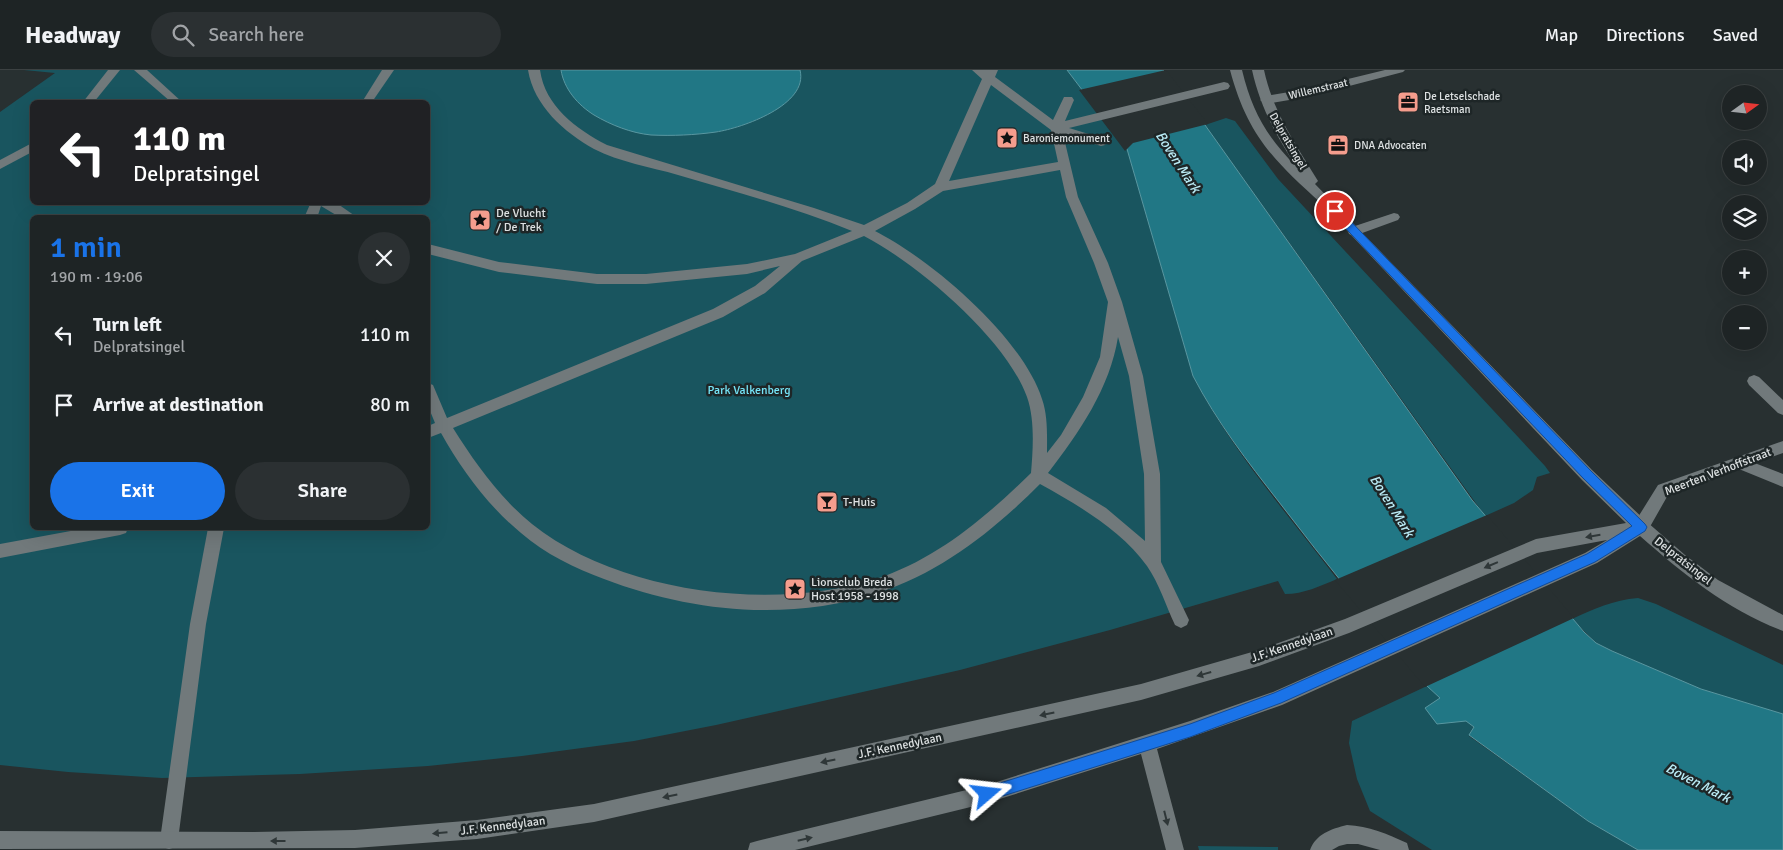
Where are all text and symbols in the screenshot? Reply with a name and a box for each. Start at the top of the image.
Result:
search box [151,12,501,57]
text: Headway [25,20,121,50]
icon: search [169,21,197,49]
text: Search here [209,23,304,47]
text: Map [1545,24,1578,46]
text: Directions [1606,24,1685,46]
text: Saved [1713,24,1758,46]
street label: Willemstraat [1287,76,1349,102]
north arrow [1722,85,1768,130]
map controls [1722,85,1767,350]
office icon: De Letselschade Raetsman [1396,90,1420,114]
place label: De Letselschade Raetsman [1424,90,1500,116]
street label: Delpratsingel [1267,110,1309,172]
text: 110 m [133,117,226,160]
icon: left [50,120,115,185]
place icon: Baroniemonument [995,126,1019,150]
water label: Boven Mark [1152,128,1205,198]
place label: Baroniemonument [1023,132,1110,145]
office icon: DNA Advocaten [1326,133,1350,157]
place label: DNA Advocaten [1354,139,1427,152]
button: sound [1722,140,1767,185]
text: Delpratsingel [133,160,260,187]
pin [1314,190,1356,232]
button: layers [1722,195,1767,240]
icon: arrive [1321,197,1349,225]
place label: De Vlucht / De Trek [496,206,546,235]
place icon: De Vlucht / De Trek [468,208,492,232]
text: 1 min [50,229,122,266]
button: close [358,232,410,284]
button: + [1722,250,1767,295]
text: 190 m · 19:06 [50,267,143,287]
button: − [1722,305,1767,350]
text: Turn left [93,313,162,337]
icon: left [50,321,78,349]
text: 110 m [360,323,410,347]
text: Delpratsingel [93,337,185,357]
park label: Park Valkenberg [707,383,791,398]
icon: arrive [50,391,78,419]
text: Arrive at destination [93,393,264,417]
text: 80 m [370,393,410,417]
street label: Meerten Verhoffstraat [1663,445,1773,499]
button: Exit [50,462,225,520]
button: Share [235,462,410,520]
water label: Boven Mark [1366,472,1419,542]
bar icon: T-Huis [815,490,839,514]
place label: T-Huis [843,495,876,510]
one-way arrow [1584,532,1600,540]
street label: Delpratsingel [1651,534,1715,588]
one-way arrow [1483,561,1498,569]
place label: Lionsclub Breda Host 1958 - 1998 [811,575,899,604]
place icon: Lionsclub Breda Host 1958 - 1998 [783,577,807,601]
street label: J.F. Kennedylaan [1249,624,1335,666]
one-way arrow [1197,670,1212,678]
one-way arrow [1039,710,1054,718]
street label: J.F. Kennedylaan [857,730,943,762]
one-way arrow [820,758,836,766]
water label: Boven Mark [1663,760,1735,807]
position arrow [960,767,1012,819]
one-way arrow [662,792,677,800]
one-way arrow [1162,811,1170,826]
street label: J.F. Kennedylaan [460,813,546,839]
one-way arrow [432,829,448,837]
one-way arrow [797,835,812,843]
one-way arrow [270,837,286,845]

